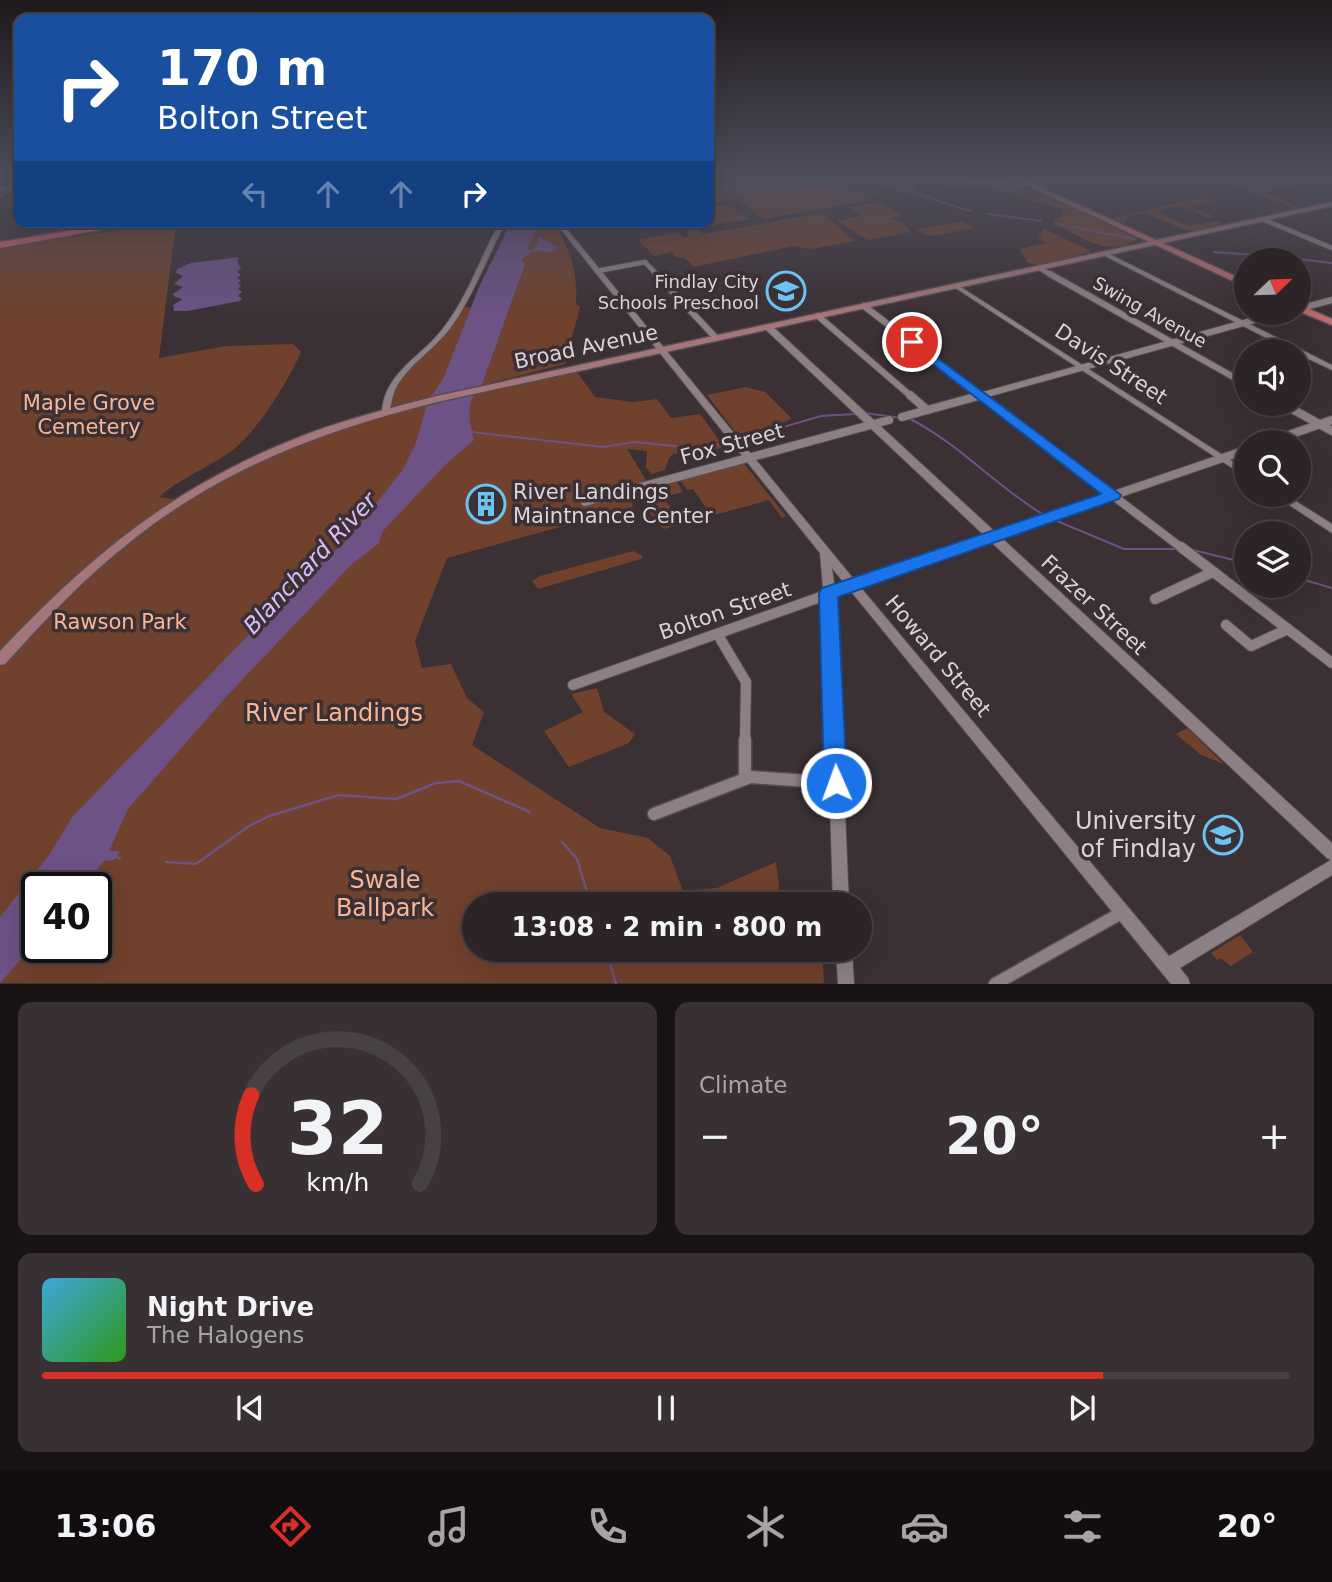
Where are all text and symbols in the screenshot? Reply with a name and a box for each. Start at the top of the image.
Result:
text: 170 m [157,40,327,97]
icon: right [42,42,133,133]
text: Bolton Street [157,99,367,137]
icon: left [236,175,274,213]
icon: ahead [309,175,347,213]
icon: ahead [382,175,420,213]
icon: right [455,175,493,213]
north arrow [1234,248,1311,326]
map controls [1234,248,1311,598]
school or university icon: Findlay City Schools Preschool [765,270,807,312]
place label: Findlay City Schools Preschool [598,271,759,313]
street label: Swing Avenue [1090,272,1210,352]
pin [882,312,942,372]
street label: Davis Street [1050,319,1172,409]
street label: Broad Avenue [512,320,660,374]
icon: arrive [893,323,931,361]
button: sound [1234,339,1311,416]
park label: Maple Grove Cemetery [23,391,155,439]
street label: Fox Street [677,419,787,469]
button: search [1234,430,1311,507]
place label: River Landings Maintnance Center [513,480,713,528]
building icon: River Landings Maintnance Center [465,483,507,525]
water label: Blanchard River [238,486,383,639]
button: layers [1234,521,1311,598]
street label: Frazer Street [1036,550,1152,660]
street label: Bolton Street [656,577,794,645]
street label: Howard Street [880,591,996,721]
park label: Rawson Park [53,610,187,634]
park label: River Landings [245,699,423,727]
position arrow [799,746,873,820]
place label: University of Findlay [1075,807,1196,863]
school or university icon: University of Findlay [1202,814,1244,856]
park label: Swale Ballpark [336,866,434,922]
speed limit sign: 40 [21,872,112,963]
text: 13:08 · 2 min · 800 m [512,912,822,942]
text: Climate [699,1072,788,1098]
text: 32 [287,1087,388,1172]
text: 20° [945,1106,1044,1166]
text: − [699,1114,731,1158]
text: + [1258,1114,1290,1158]
text: km/h [306,1168,369,1197]
text: Night Drive [147,1292,314,1322]
text: The Halogens [147,1322,304,1348]
icon: previous [231,1389,269,1427]
icon: pause [647,1389,685,1427]
icon: next [1063,1389,1101,1427]
icon: directions [266,1502,315,1551]
icon: music [424,1502,473,1551]
icon: phone [583,1502,632,1551]
icon: climate [741,1502,790,1551]
icon: car [900,1502,949,1551]
icon: filters [1058,1502,1107,1551]
text: 13:06 [55,1507,157,1545]
text: 20° [1217,1507,1277,1545]

